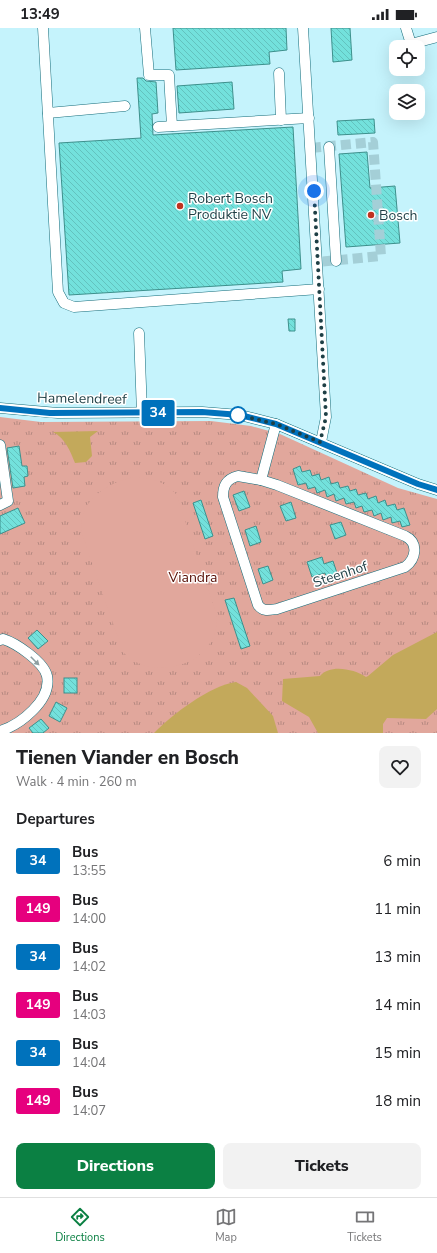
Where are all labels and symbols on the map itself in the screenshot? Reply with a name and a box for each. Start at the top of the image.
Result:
your location [304,181,324,201]
place label: Robert Bosch Produktie NV [188,189,273,224]
marker: Robert Bosch Produktie NV [175,201,185,211]
place label: Bosch [379,206,417,225]
marker: Bosch [366,210,376,220]
street label: Hamelendreef [37,388,127,409]
line badge: 34 [140,400,176,426]
unlabelled marker [229,406,247,424]
street label: Steenhof [310,557,370,592]
park label: Viandra [168,568,217,587]
one-way arrow [30,656,40,666]

